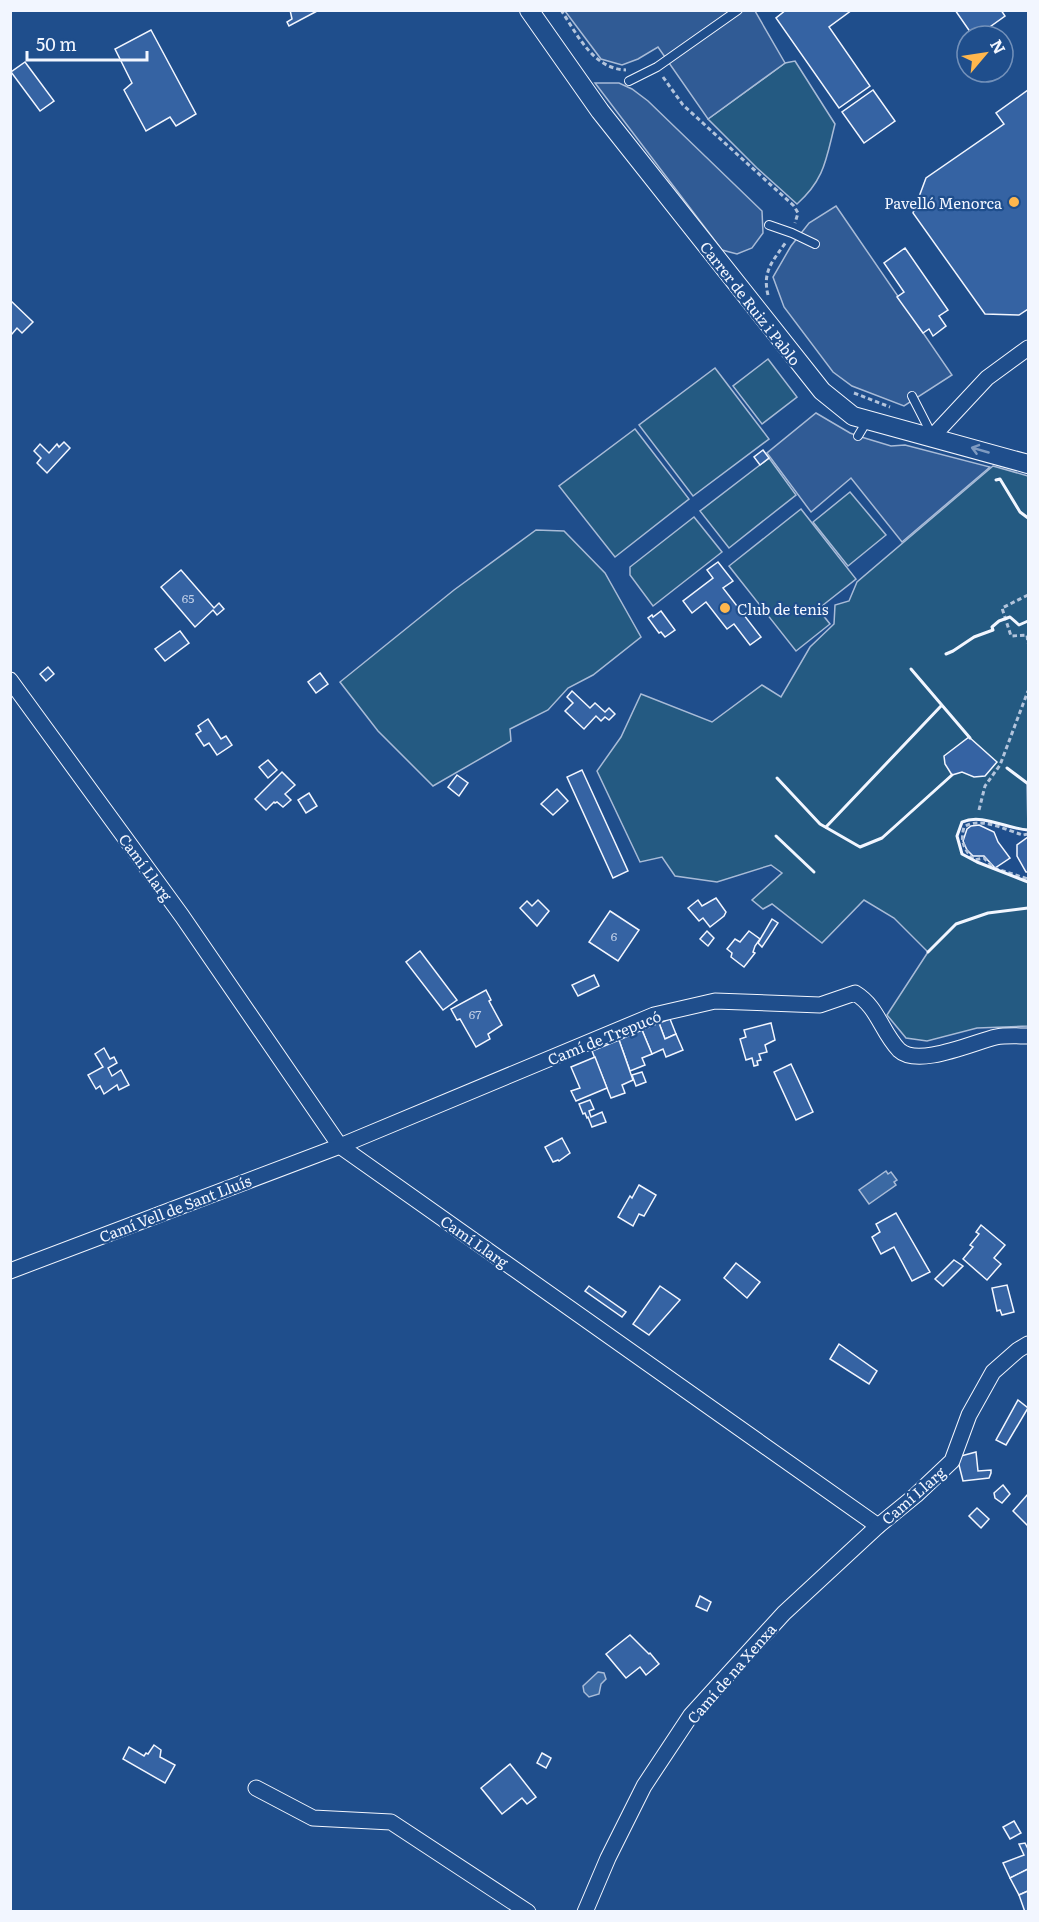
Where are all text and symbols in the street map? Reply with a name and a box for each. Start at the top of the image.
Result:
scale bar [27,24,147,62]
north arrow [955,24,1015,84]
text: 50 m [36,30,77,57]
text: N [985,35,1013,58]
place label: Pavelló Menorca [884,191,1003,214]
marker: Pavelló Menorca [1007,195,1021,209]
street label: Carrer de Ruiz i Pablo [695,236,807,370]
one-way arrow [971,444,990,456]
house number: 65 [182,589,194,607]
place label: Club de tenis [737,597,829,620]
marker: Club de tenis [718,601,732,615]
street label: Camí Llarg [114,828,179,906]
house number: 6 [611,927,618,945]
street label: Camí de Trepucó [544,1004,665,1070]
house number: 67 [469,1005,481,1023]
street label: Camí Vell de Sant Lluís [96,1168,255,1248]
street label: Camí Llarg [436,1209,514,1273]
street label: Camí Llarg [876,1460,951,1529]
street label: Camí de na Xenxa [681,1617,782,1728]

